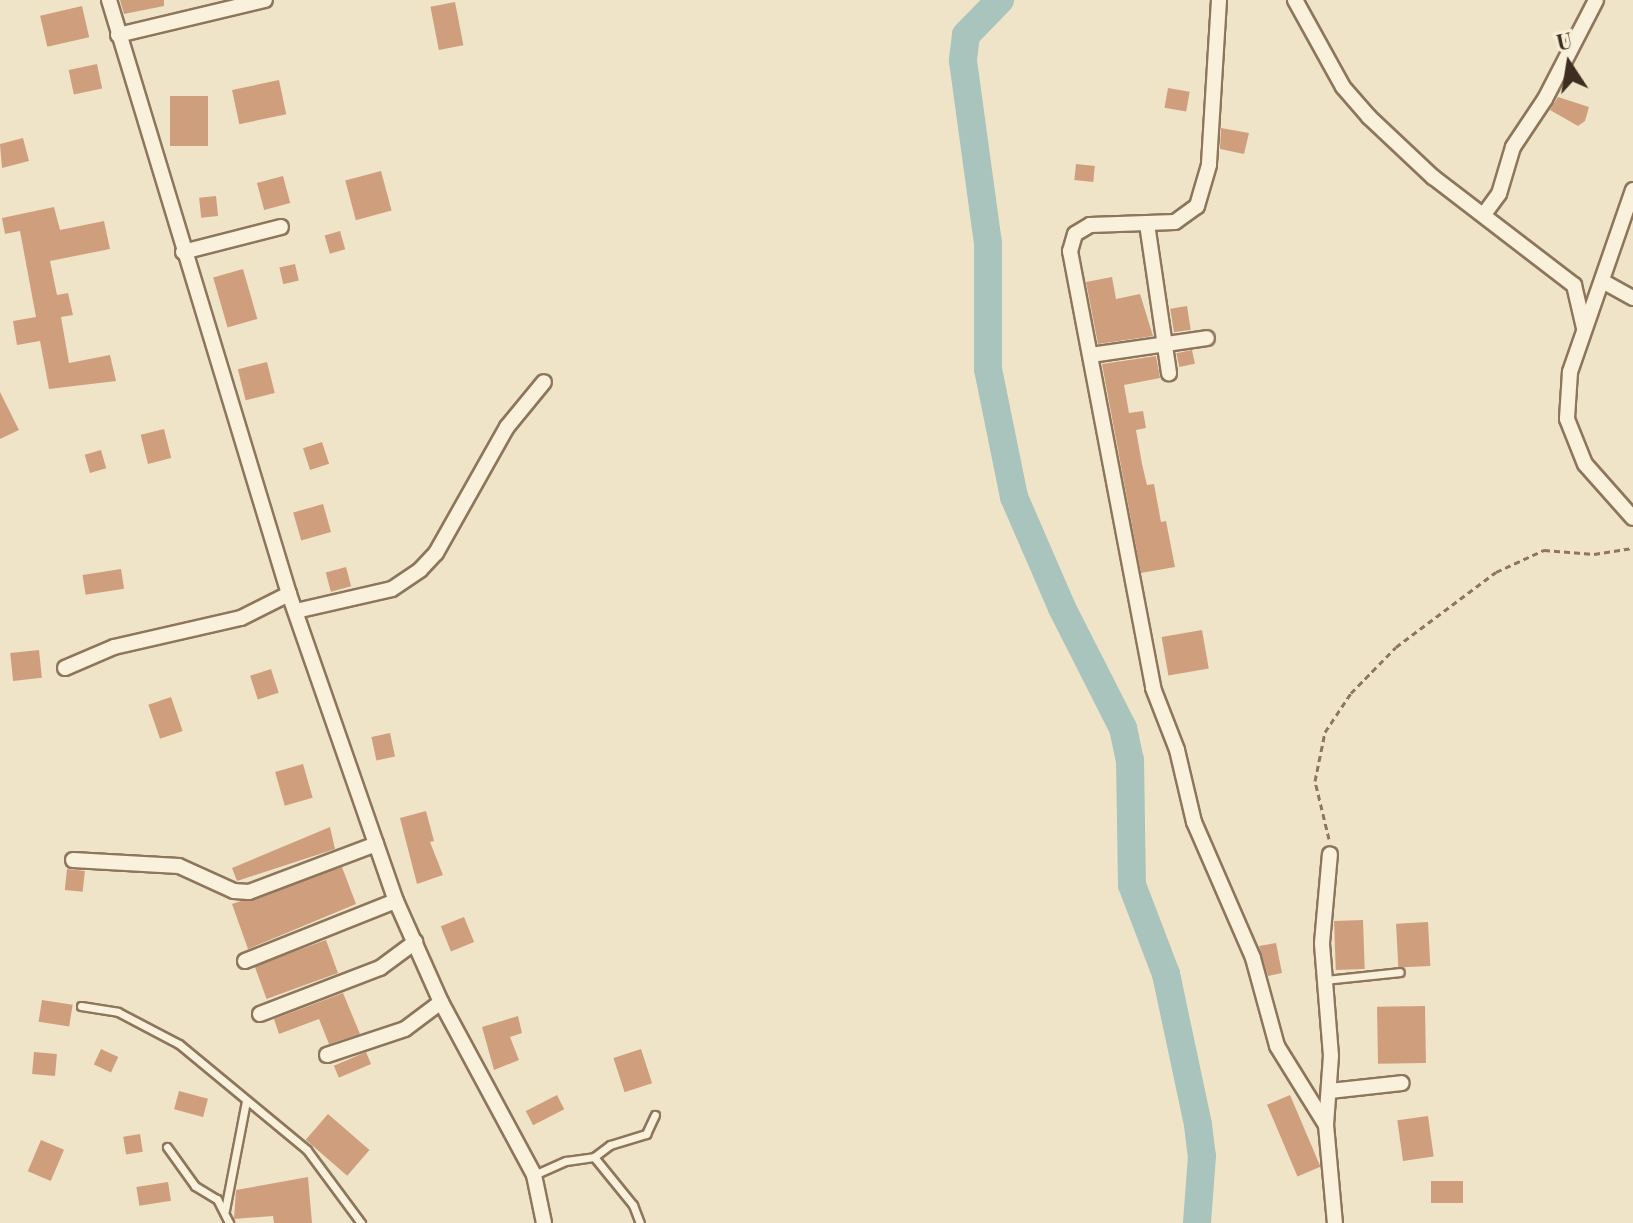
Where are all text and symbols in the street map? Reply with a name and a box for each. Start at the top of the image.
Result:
north arrow [1529,24,1609,104]
text: U [1553,24,1575,57]

